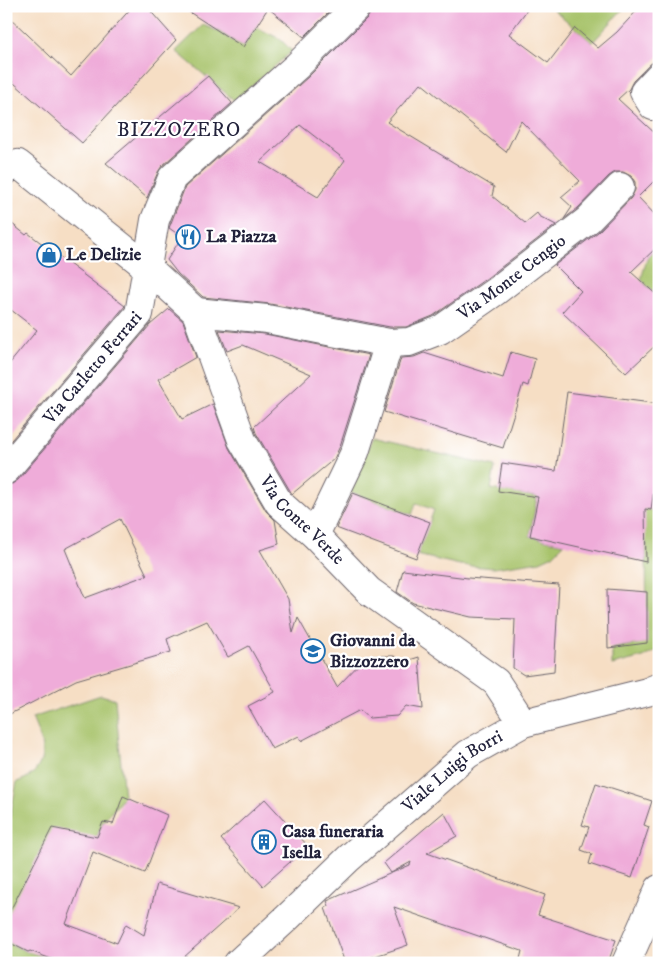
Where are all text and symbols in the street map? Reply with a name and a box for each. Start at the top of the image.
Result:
district label: BIZZOZERO [117,118,241,143]
restaurant icon: La Piazza [175,224,201,250]
place label: La Piazza [206,226,277,248]
street label: Via Monte Cengio [453,230,571,326]
shop icon: Le Delizie [36,242,62,268]
place label: Le Delizie [66,244,142,266]
street label: Via Carletto Ferrari [38,307,147,430]
street label: Via Conte Verde [254,471,349,570]
place label: Giovanni da Bizzozzero [330,630,416,673]
school or university icon: Giovanni da Bizzozzero [300,638,326,664]
street label: Viale Luigi Borri [397,726,507,818]
place label: Casa funeraria Isella [282,821,384,864]
building icon: Casa funeraria Isella [251,829,277,855]

